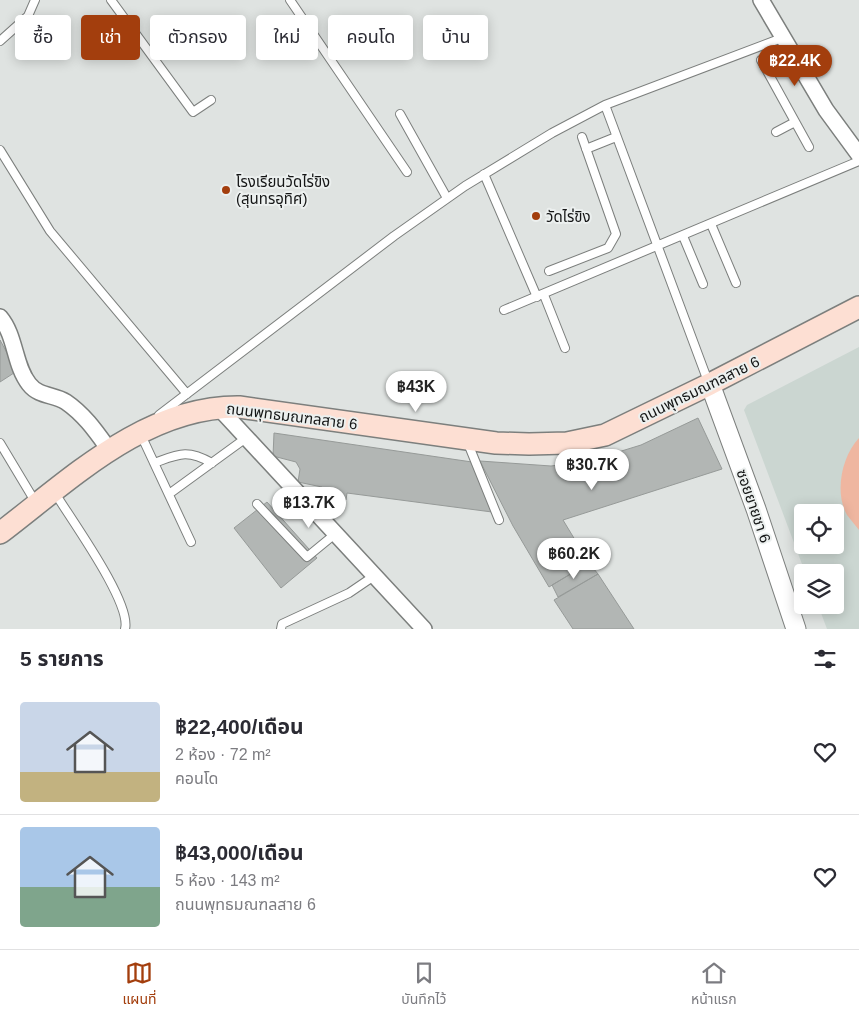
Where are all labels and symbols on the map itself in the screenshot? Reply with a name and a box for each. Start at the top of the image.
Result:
pin: ฿22.4K [754,44,836,87]
place label: โรงเรียนวัดไร่ขิง (สุนทรอุทิศ) [236,173,330,208]
marker: โรงเรียนวัดไร่ขิง (สุนทรอุทิศ) [220,184,232,196]
place label: วัดไร่ขิง [546,208,591,225]
marker: วัดไร่ขิง [530,210,542,222]
street label: ถนนพุทธมณฑลสาย 6 [636,352,762,426]
pin: ฿43K [386,370,446,413]
street label: ถนนพุทธมณฑลสาย 6 [225,400,359,433]
pin: ฿30.7K [551,448,633,491]
street label: ซอยยายชา 6 [733,467,775,545]
pin: ฿13.7K [268,486,350,529]
pin: ฿60.2K [533,538,615,580]

